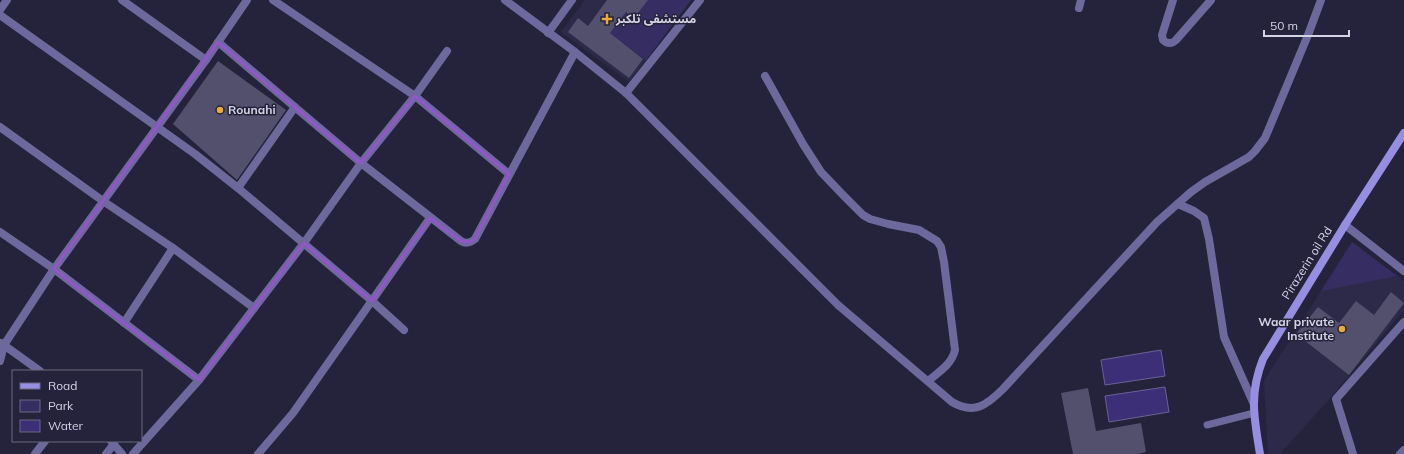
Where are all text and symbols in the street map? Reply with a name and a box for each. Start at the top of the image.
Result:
place label: مستشفى تلكبر [615,11,696,26]
scale bar [1264,12,1349,38]
marker: مستشفى تلكبر [601,13,613,25]
text: 50 m [1270,18,1298,33]
place label: Rounahi [228,102,276,117]
marker: Rounahi [215,105,225,115]
street label: Pirazerin oil Rd [1278,223,1335,302]
place label: Waar private Institute [1258,314,1334,343]
marker: Waar private Institute [1337,324,1347,334]
legend [12,370,142,442]
text: Road [48,378,77,393]
text: Park [48,398,74,413]
text: Water [48,418,84,433]

